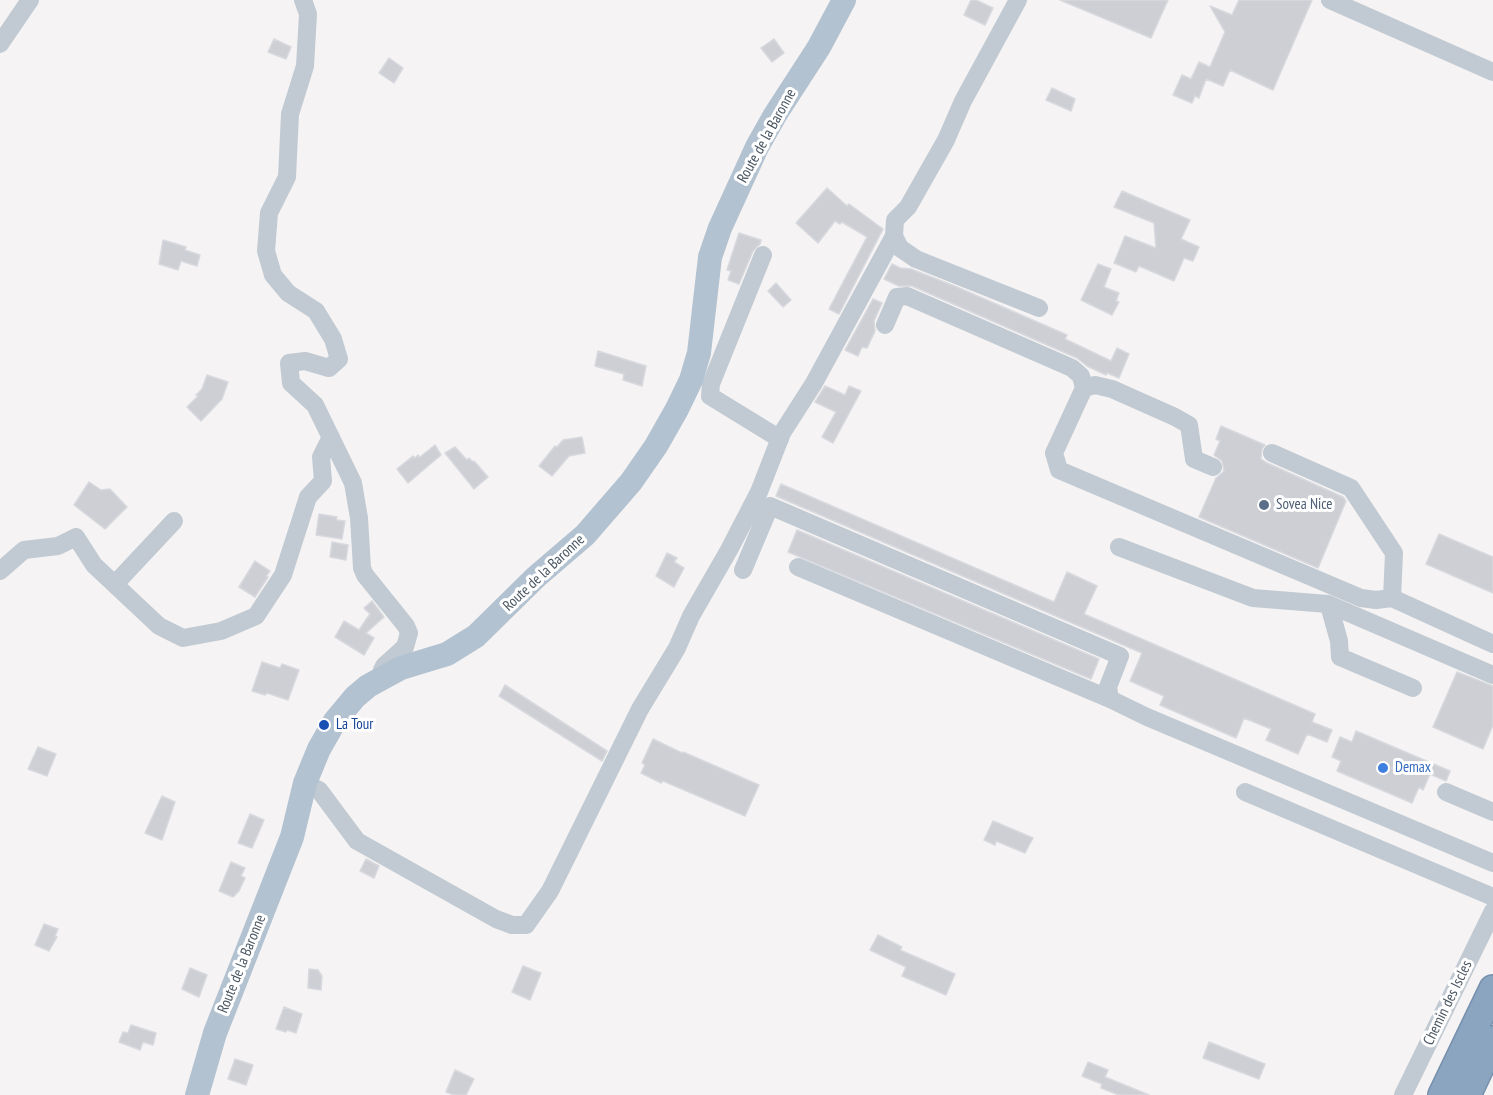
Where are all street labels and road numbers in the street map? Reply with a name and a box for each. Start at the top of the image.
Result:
street label: Route de la Baronne [734,86,800,186]
street label: Route de la Baronne [500,531,588,615]
street label: Route de la Baronne [214,912,270,1016]
street label: Chemin des Iscles [1420,958,1476,1048]

